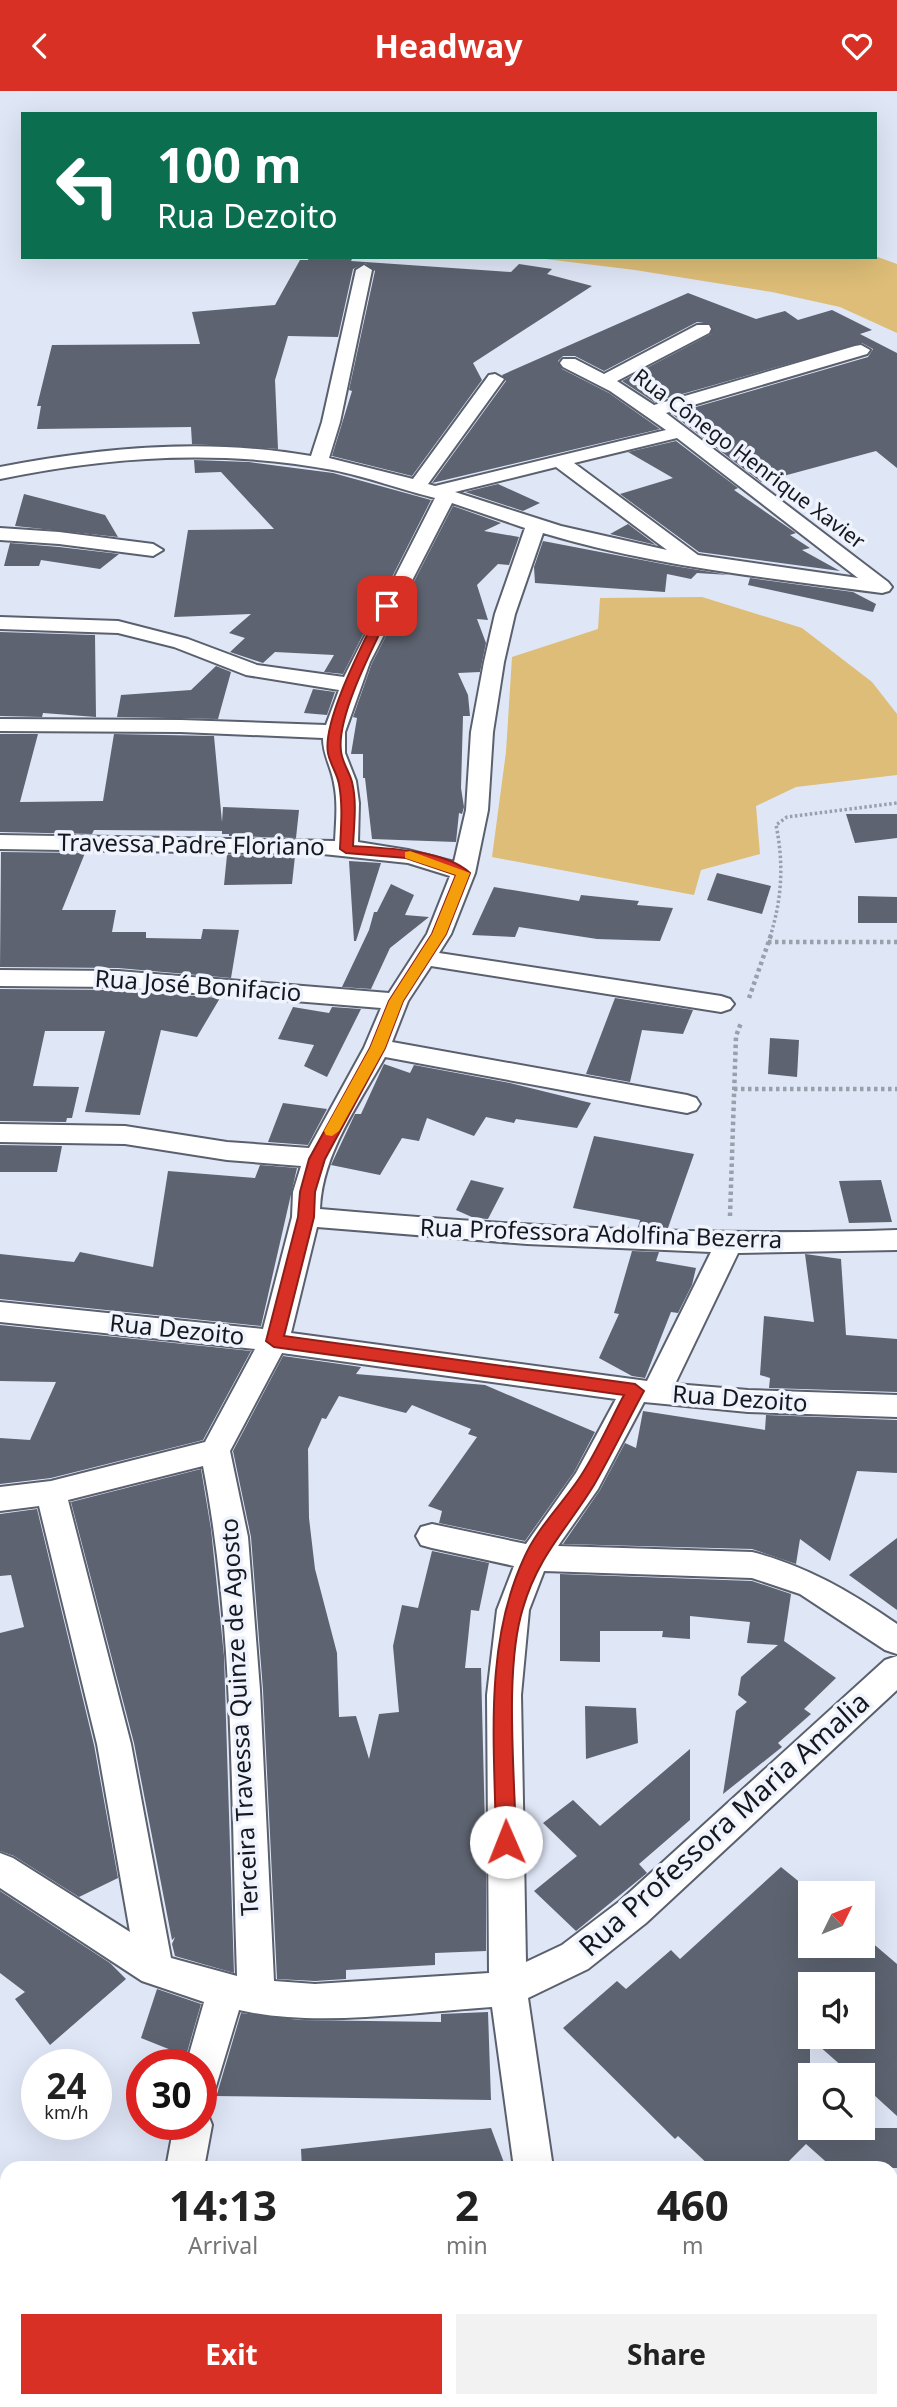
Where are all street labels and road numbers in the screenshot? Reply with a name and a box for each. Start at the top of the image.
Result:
street label: Rua Cônego Henrique Xavier [628,362,871,555]
street label: Travessa Padre Floriano [57,825,325,862]
street label: Rua José Bonifacio [94,961,302,1008]
street label: Rua Professora Adolfina Bezerra [419,1210,783,1255]
street label: Rua Dezoito [108,1305,246,1352]
street label: Rua Dezoito [671,1376,809,1419]
street label: Terceira Travessa Quinze de Agosto [212,1518,265,1917]
street label: Rua Professora Maria Amalia [570,1682,877,1964]

